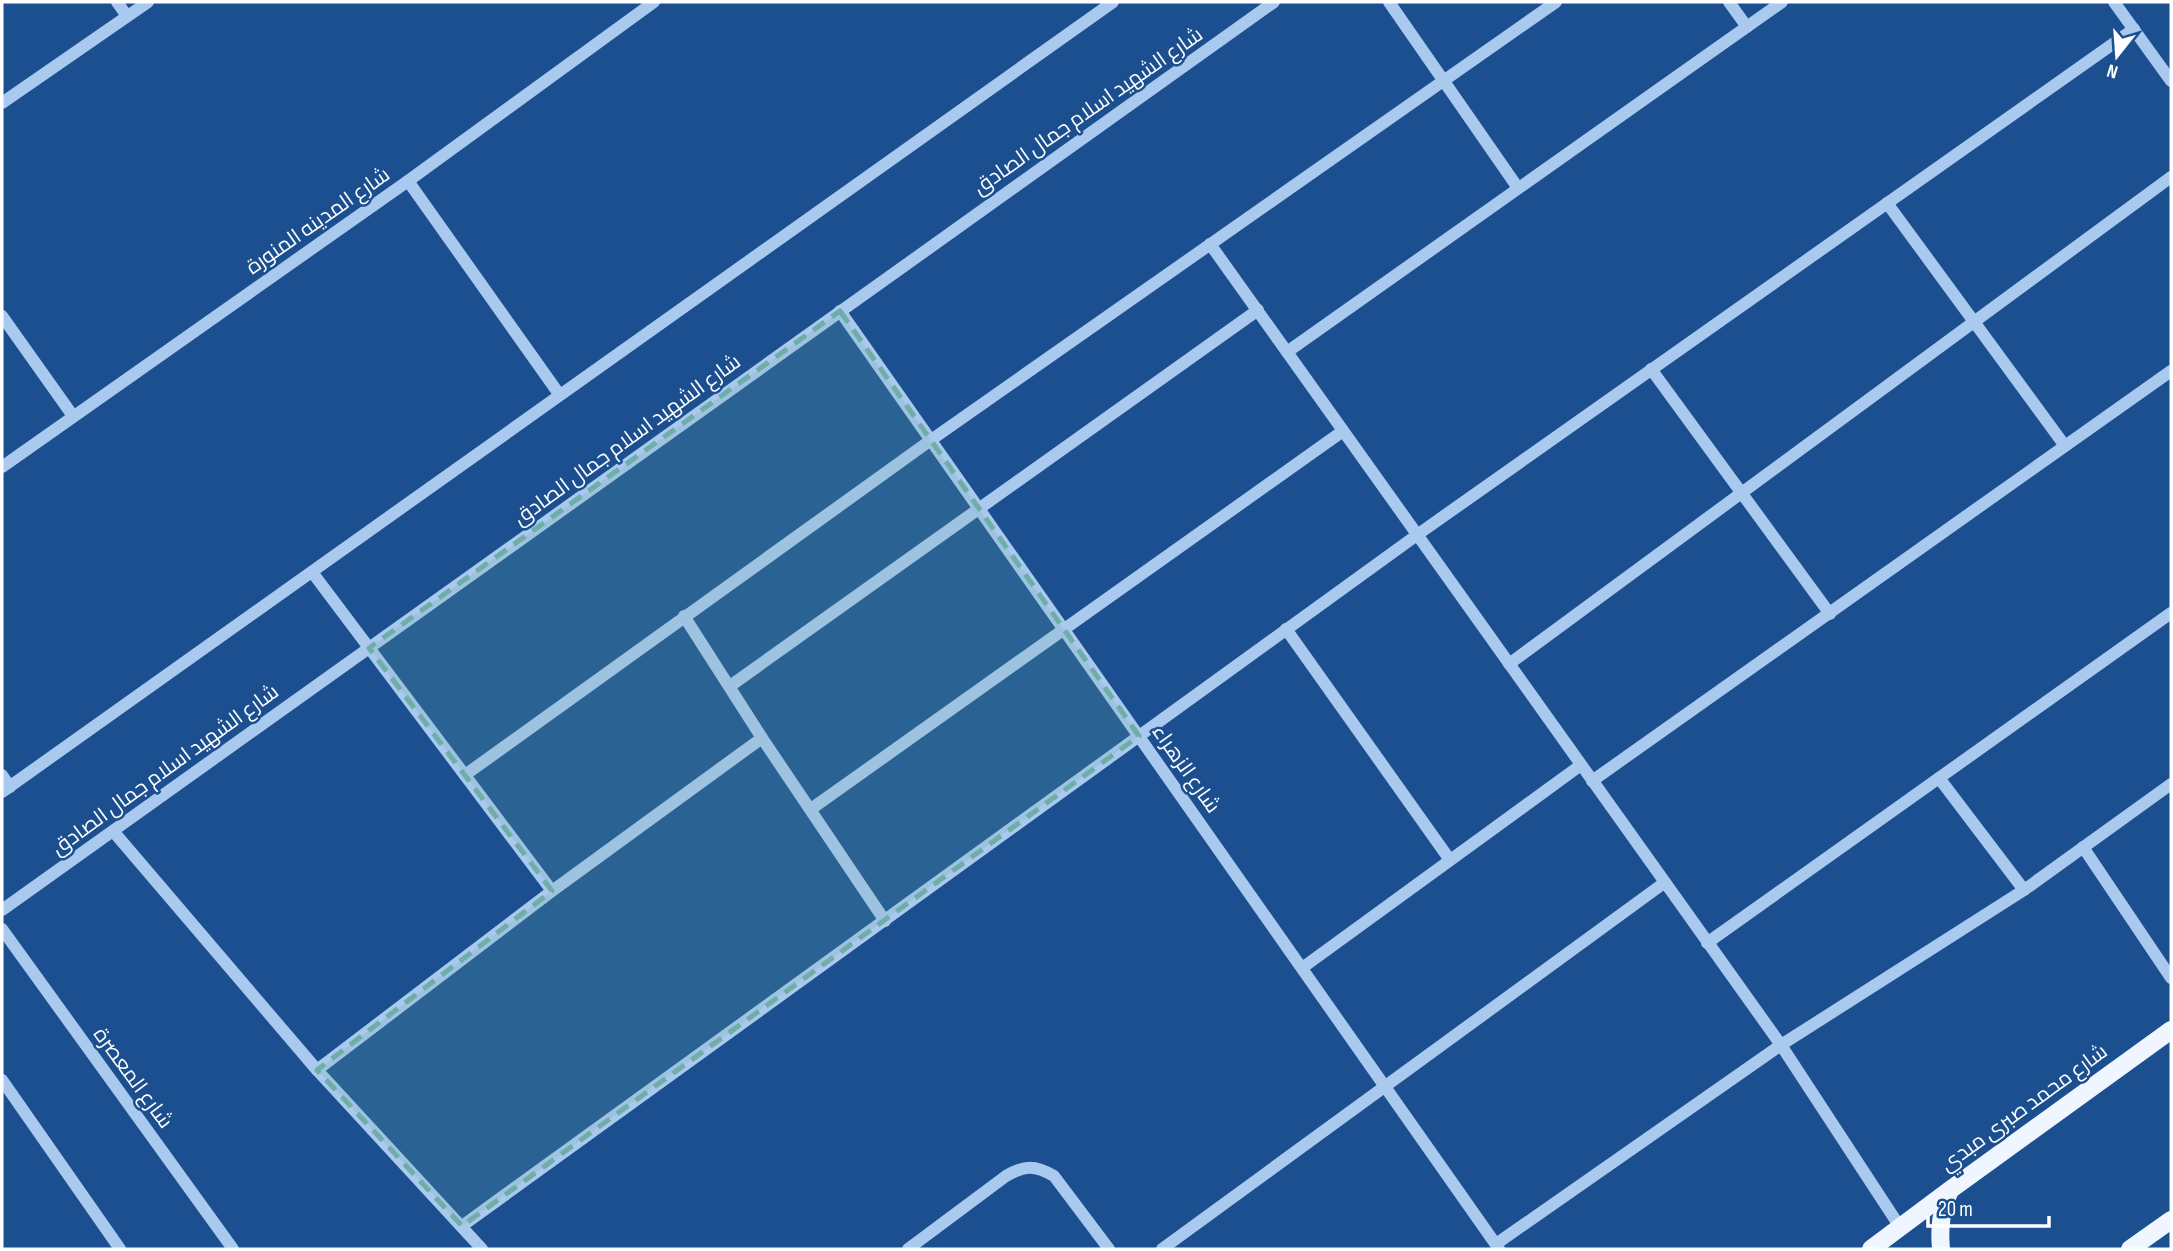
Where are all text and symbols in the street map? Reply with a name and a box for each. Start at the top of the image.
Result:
north arrow [2082,21,2152,91]
street label: شارع الشهيد اسلام جمال الصادق [968,22,1208,201]
text: N [2104,58,2121,83]
street label: شارع المدينه المنورة [241,162,395,281]
street label: شارع الشهيد اسلام جمال الصادق [508,349,746,532]
street label: شارع الشهيد اسلام جمال الصادق [46,679,284,862]
street label: شارع الزهراء [1146,720,1225,818]
street label: شارع المعصرة [87,1023,178,1134]
street label: شارع محمد صبرى مبدي [1936,1039,2114,1179]
scale bar [1928,1184,2049,1228]
text: 20 m [1938,1197,1973,1222]

